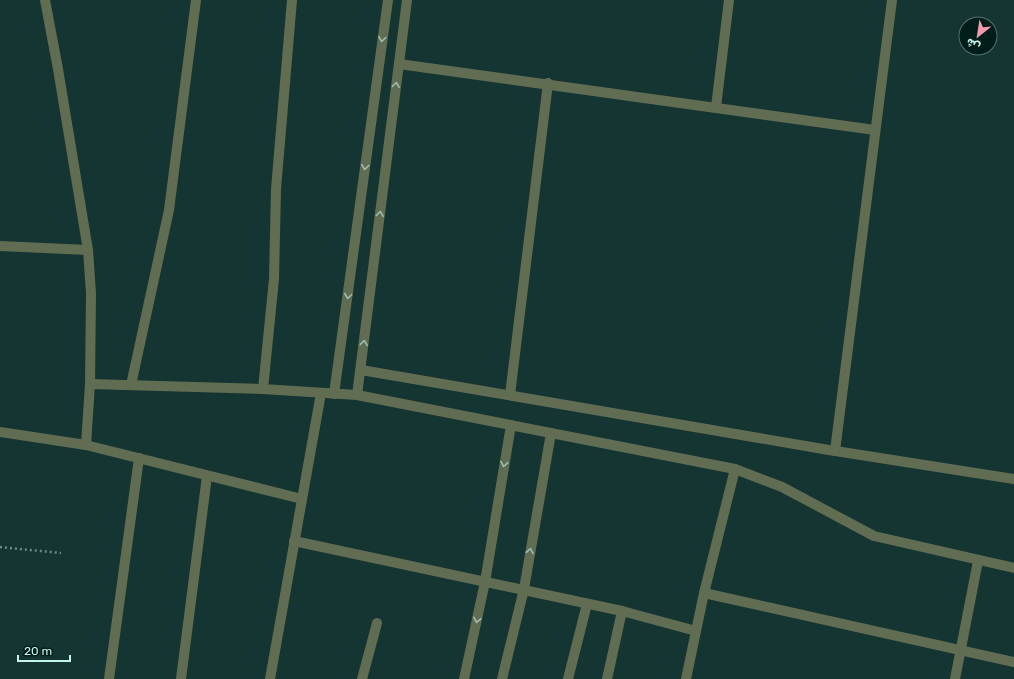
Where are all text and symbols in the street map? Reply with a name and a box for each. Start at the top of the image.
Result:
north arrow [958,16,998,56]
text: ش [964,35,983,53]
one-way arrow [378,36,387,42]
one-way arrow [391,82,400,88]
one-way arrow [361,164,370,171]
one-way arrow [375,211,384,217]
one-way arrow [343,293,352,299]
one-way arrow [359,340,368,346]
one-way arrow [500,461,509,467]
one-way arrow [525,547,534,554]
one-way arrow [474,617,482,624]
scale bar [18,637,70,663]
text: 20 m [24,644,52,658]

